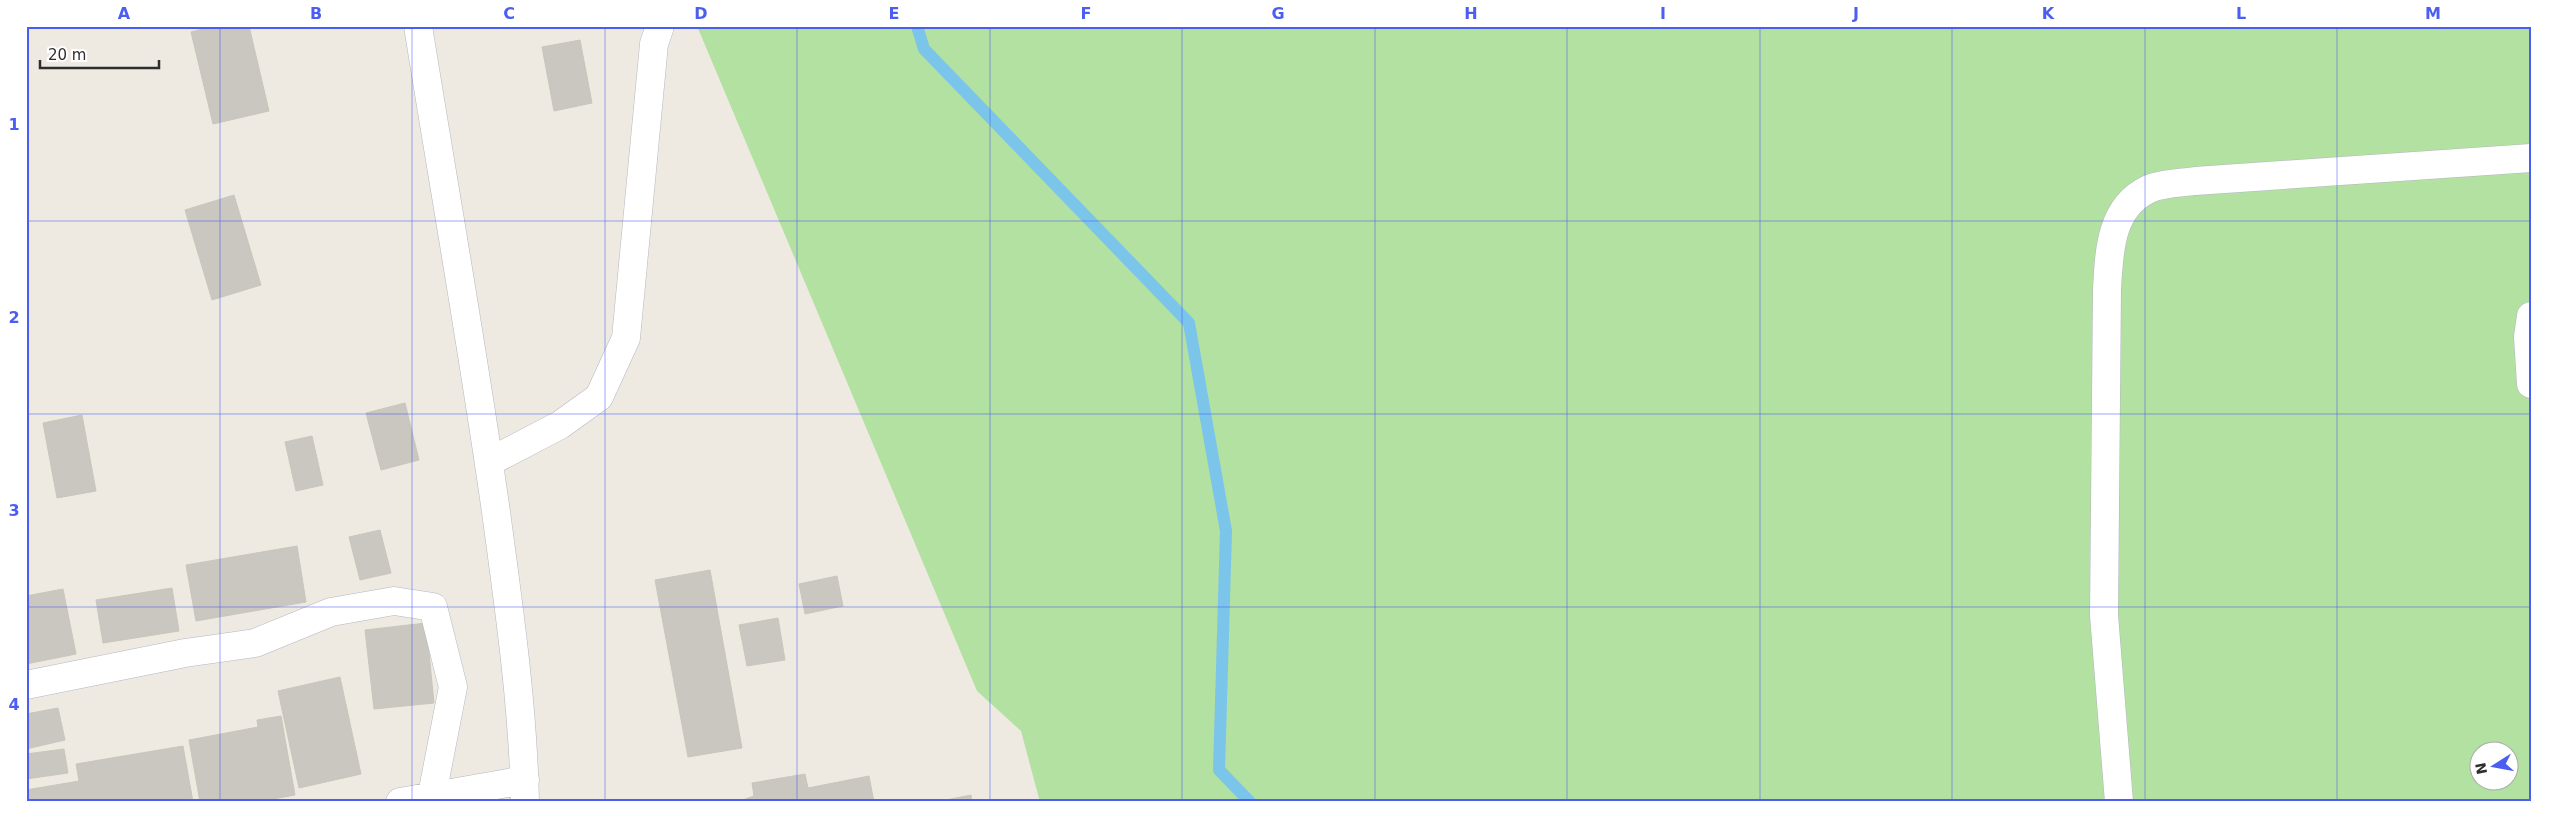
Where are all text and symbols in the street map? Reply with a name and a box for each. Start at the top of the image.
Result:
text: A [118,4,131,23]
text: B [310,4,322,23]
text: C [503,4,515,23]
text: D [694,4,708,23]
text: E [889,4,899,23]
text: F [1081,4,1091,23]
text: G [1271,4,1285,23]
text: H [1464,4,1478,23]
text: I [1660,4,1666,23]
text: J [1852,4,1859,23]
text: K [2042,4,2055,23]
text: L [2236,4,2246,23]
text: M [2425,4,2441,23]
scale bar [40,38,159,70]
text: 20 m [48,46,86,64]
text: 1 [8,115,20,134]
text: 2 [8,308,20,327]
text: 3 [8,501,20,520]
text: 4 [8,695,20,714]
north arrow [2470,740,2520,790]
text: N [2472,761,2490,776]

